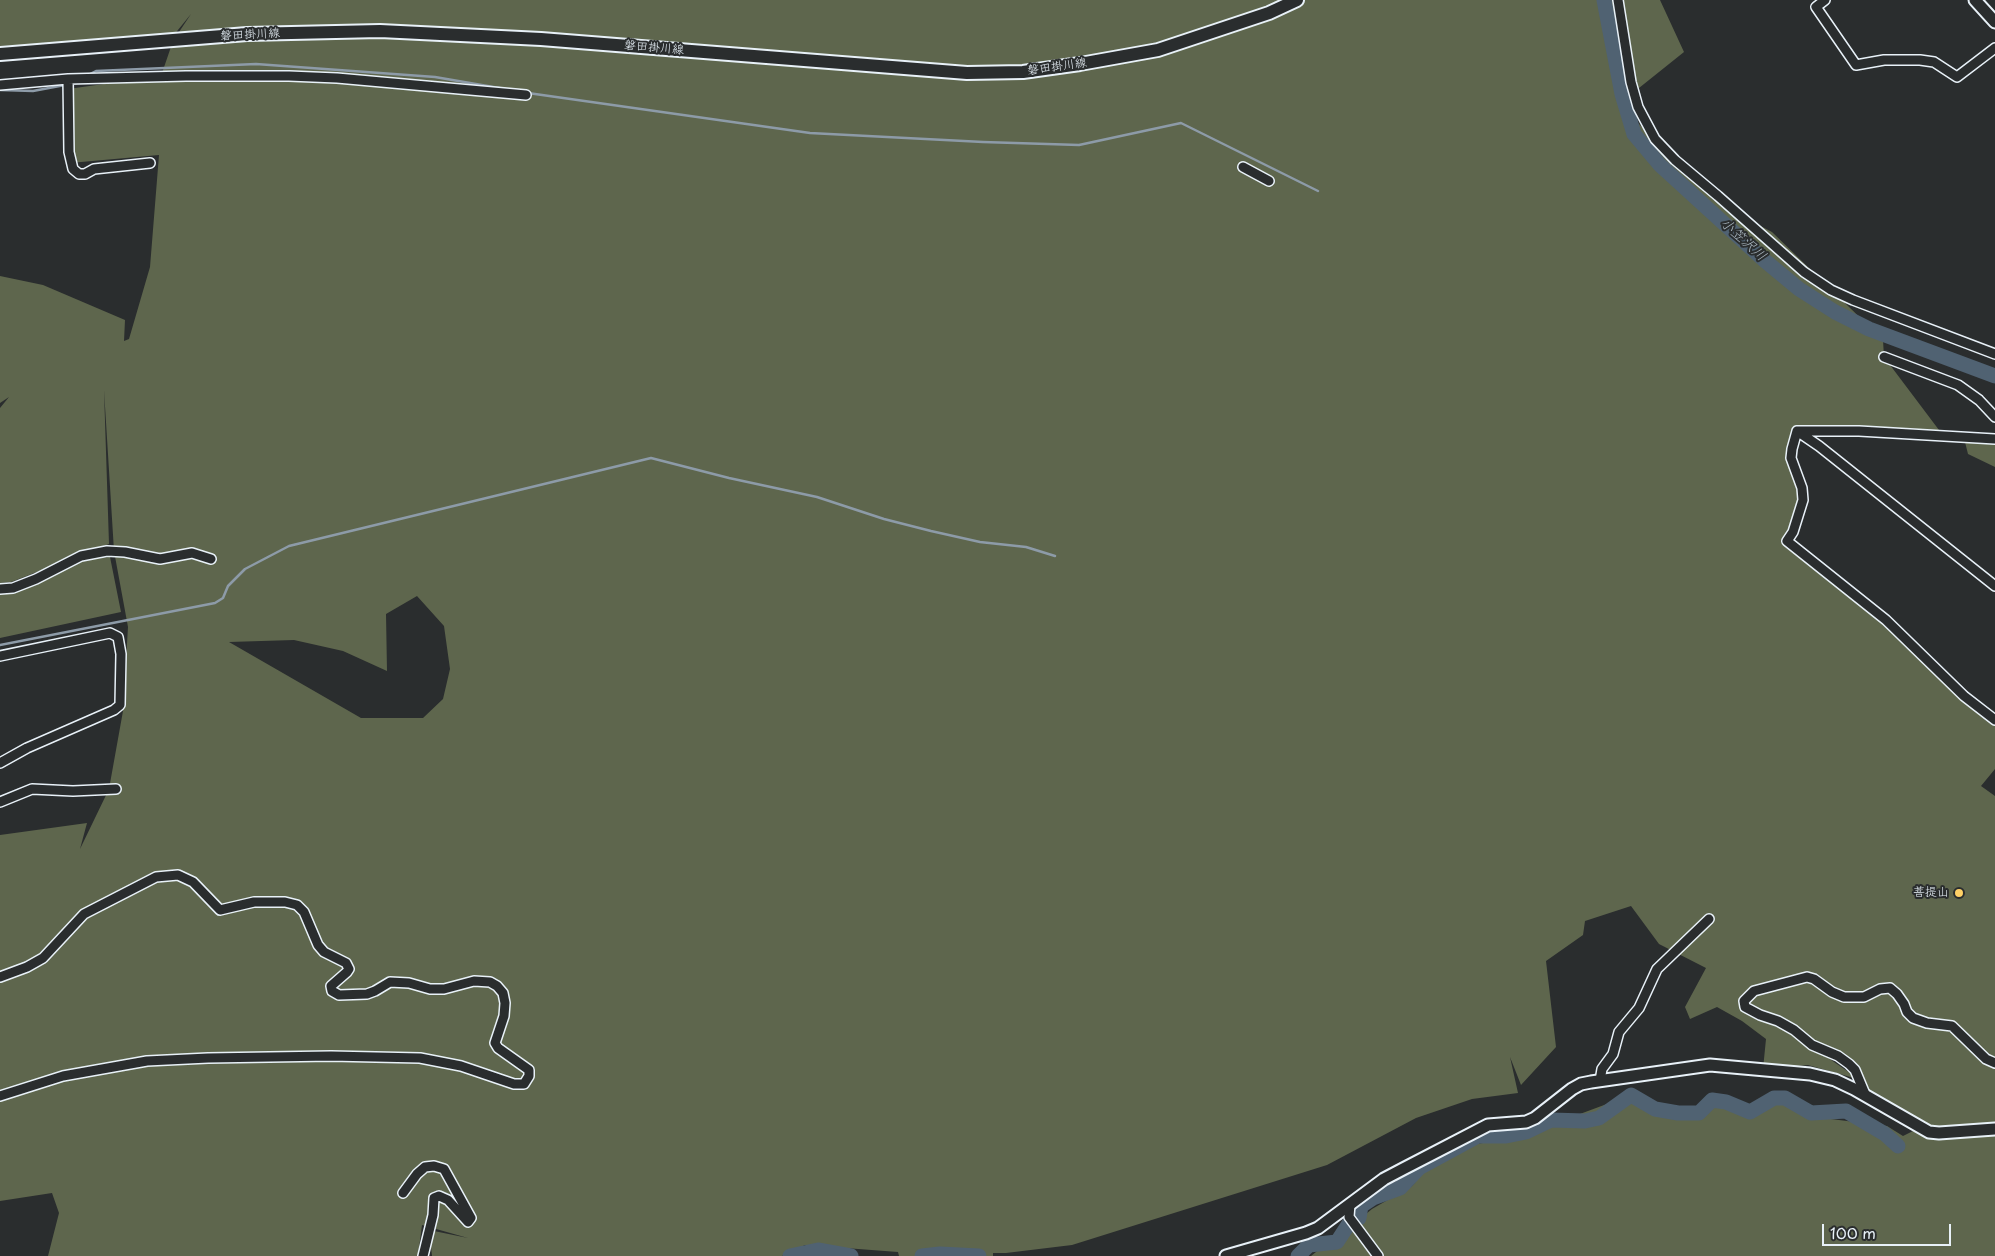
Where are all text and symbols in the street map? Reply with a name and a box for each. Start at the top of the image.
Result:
street label: 磐田掛川線 [220,26,280,44]
street label: 磐田掛川線 [623,38,685,58]
street label: 磐田掛川線 [1026,56,1088,78]
water label: 小笠沢川 [1717,215,1769,265]
place label: 菩提山 [1913,886,1949,900]
marker: 菩提山 [1953,887,1965,899]
scale bar [1825,1214,1954,1246]
text: 100 m [1830,1221,1876,1244]

